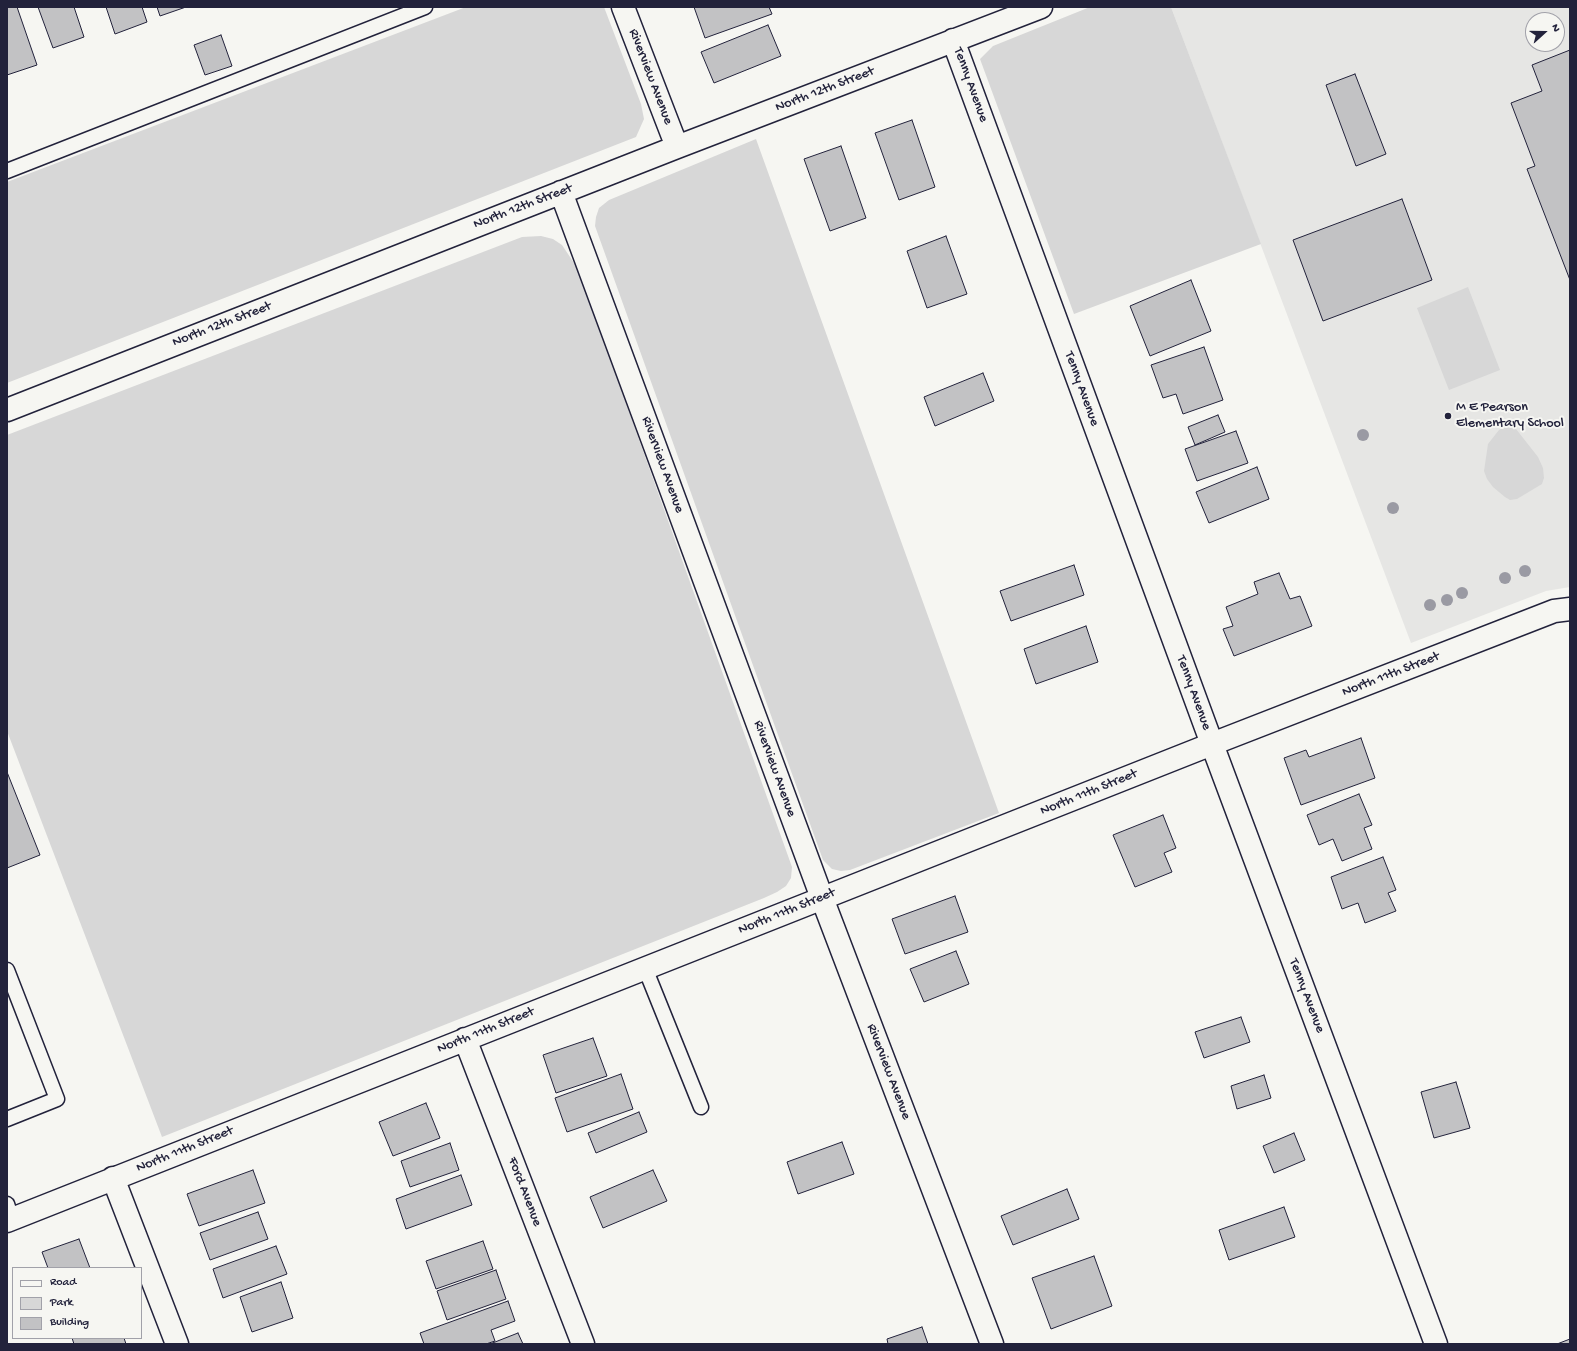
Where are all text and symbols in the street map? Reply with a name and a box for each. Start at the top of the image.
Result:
north arrow [1525,12,1565,52]
text: N [1548,23,1562,34]
street label: Riverview Avenue [624,27,676,127]
street label: Tenny Avenue [949,45,991,125]
street label: North 12th Street [773,63,877,117]
street label: North 12th Street [471,180,575,234]
street label: North 12th Street [170,298,274,352]
street label: Tenny Avenue [1060,349,1102,429]
place label: M E Pearson Elementary School [1456,400,1564,432]
marker: M E Pearson Elementary School [1443,411,1453,421]
street label: Riverview Avenue [637,414,687,516]
street label: North 11th Street [1340,649,1442,701]
street label: Tenny Avenue [1172,653,1214,733]
street label: Riverview Avenue [749,718,799,820]
street label: North 11th Street [1038,766,1140,820]
street label: North 11th Street [736,885,838,939]
street label: Tenny Avenue [1284,956,1328,1036]
street label: North 11th Street [435,1004,537,1058]
street label: Riverview Avenue [862,1022,914,1122]
street label: North 11th Street [134,1123,236,1177]
street label: Ford Avenue [503,1155,545,1229]
legend [12,1267,142,1339]
text: Road [50,1276,76,1290]
text: Park [50,1296,73,1310]
text: Building [50,1316,89,1330]

